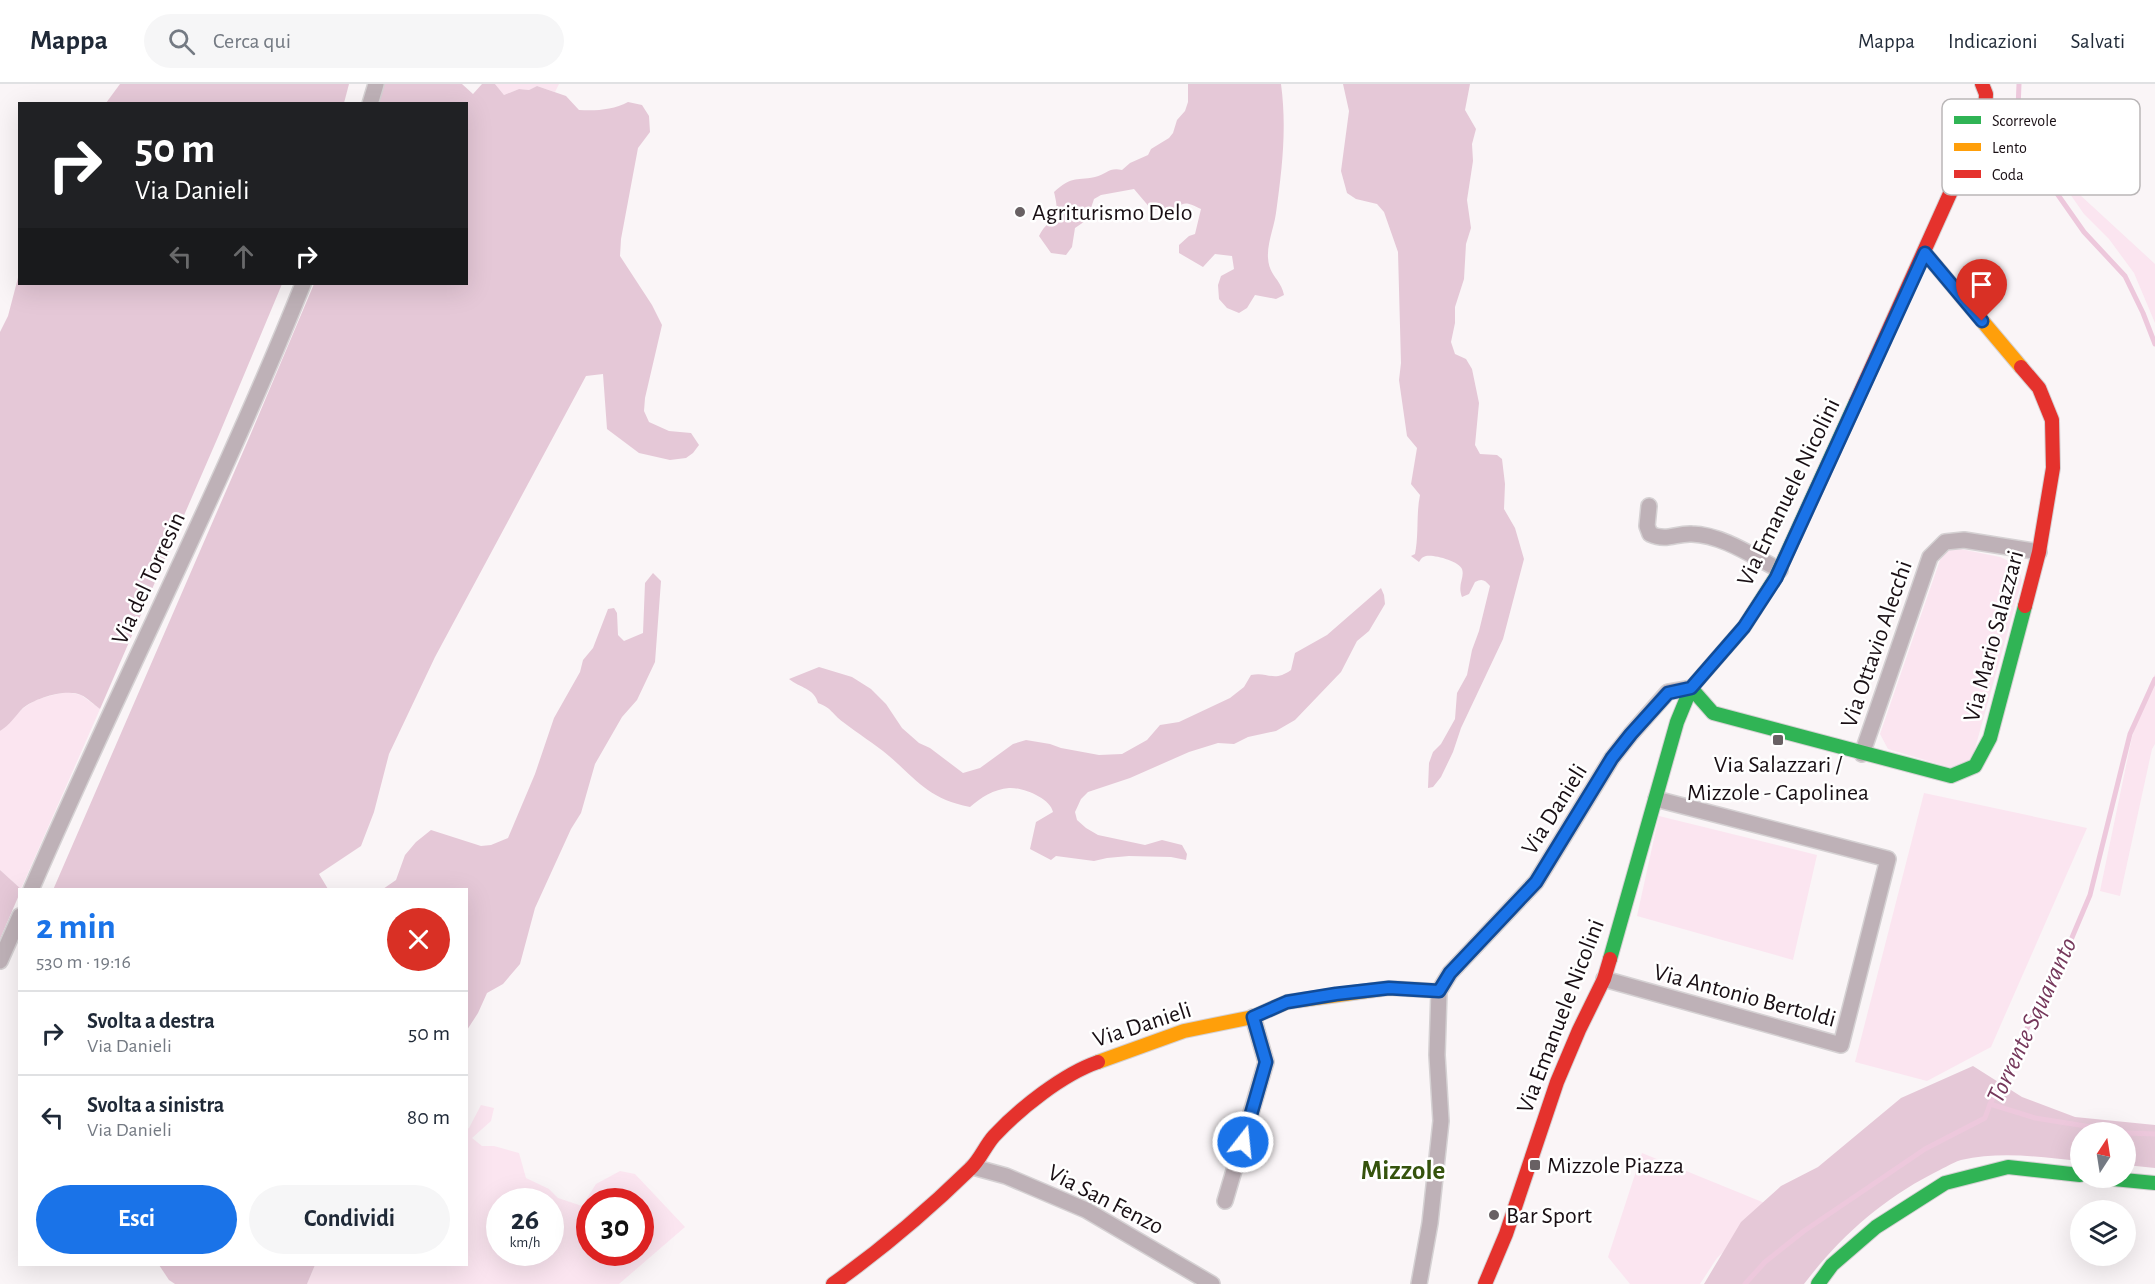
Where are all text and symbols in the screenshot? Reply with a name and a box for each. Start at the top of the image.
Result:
search box [144,14,564,68]
icon: search [165,25,198,58]
text: Mappa [30,27,108,55]
text: Cerca qui [213,30,291,52]
text: Mappa [1858,31,1915,52]
text: Indicazioni [1948,31,2038,52]
text: Salvati [2071,31,2125,52]
legend [1942,99,2140,195]
text: Scorrevole [1992,113,2057,129]
icon: right [36,126,114,204]
text: 50 m [135,128,215,170]
text: Lento [1992,140,2027,156]
text: Coda [1992,167,2024,183]
text: Via Danieli [135,177,249,204]
place label: Agriturismo Delo [1032,201,1192,225]
marker: Agriturismo Delo [1013,205,1027,219]
icon: left [164,240,197,273]
icon: ahead [227,240,260,273]
icon: right [290,240,323,273]
pin [1956,259,2007,321]
icon: arrive [1965,268,1998,301]
street label: Via Emanuele Nicolini [1733,395,1845,590]
street label: Via del Torresin [108,508,190,648]
street label: Via Mario Salazzari [1960,548,2028,725]
street label: Via Ottavio Alecchi [1837,558,1917,731]
marker: Via Salazzari / Mizzole - Capolinea [1771,733,1785,747]
place label: Via Salazzari / Mizzole - Capolinea [1687,753,1869,805]
street label: Via Danieli [1518,760,1592,859]
button: close [387,908,450,971]
text: 2 min [36,909,116,945]
street label: Via Emanuele Nicolini [1513,916,1609,1117]
water label: Torrente Squaranto [1982,934,2082,1107]
text: 530 m · 19:16 [36,952,131,972]
street label: Via Antonio Bertoldi [1651,960,1839,1032]
street label: Via Danieli [1090,998,1194,1052]
text: Svolta a destra [87,1010,215,1032]
icon: right [36,1017,69,1050]
text: 50 m [408,1022,450,1044]
text: Via Danieli [87,1036,172,1056]
text: Svolta a sinistra [87,1094,224,1116]
icon: left [36,1101,69,1134]
text: 80 m [407,1106,450,1128]
position arrow [1211,1110,1275,1174]
text: Via Danieli [87,1120,172,1140]
north arrow [2070,1122,2136,1188]
map controls [2070,1122,2136,1266]
place label: Mizzole Piazza [1547,1154,1684,1178]
district label: Mizzole [1361,1157,1445,1184]
marker: Mizzole Piazza [1528,1158,1542,1172]
street label: Via San Fenzo [1044,1160,1167,1239]
button: Esci [36,1185,237,1254]
button: Condividi [249,1185,450,1254]
speed limit sign: 30 [576,1188,654,1266]
button: layers [2070,1200,2136,1266]
place label: Bar Sport [1506,1204,1592,1228]
text: 26 [511,1205,539,1235]
marker: Bar Sport [1487,1208,1501,1222]
text: km/h [510,1235,540,1250]

